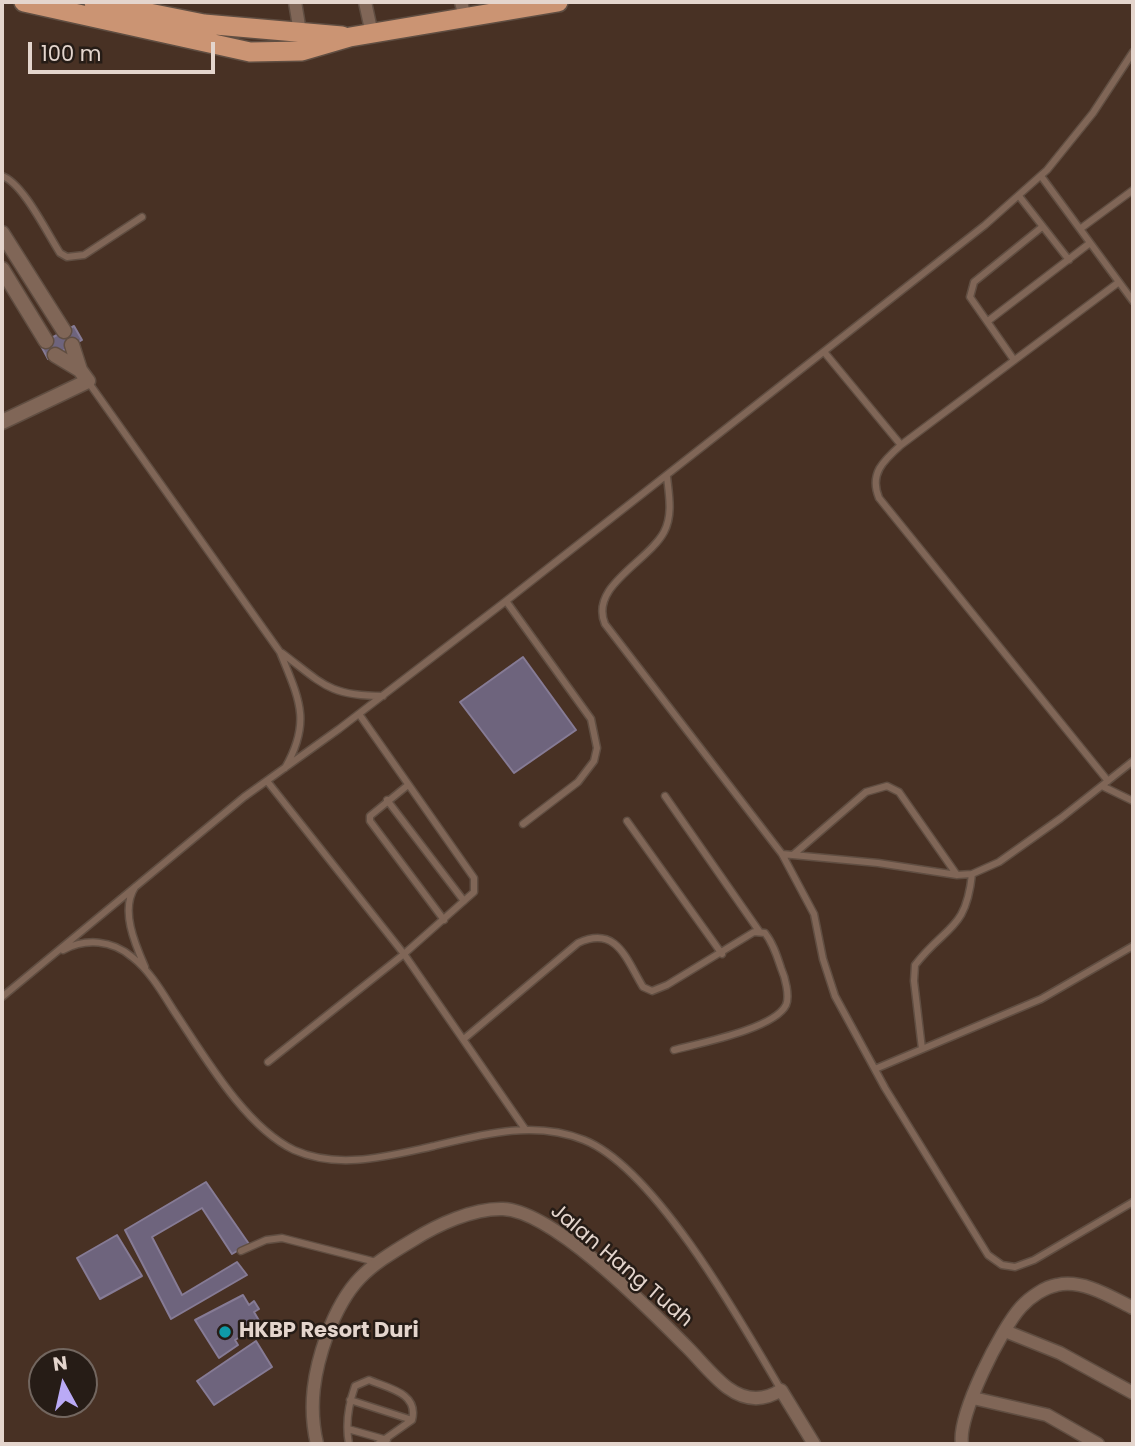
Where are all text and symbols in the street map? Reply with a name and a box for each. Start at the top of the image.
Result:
scale bar [32,28,219,72]
text: 100 m [41,39,101,68]
street label: Jalan Hang Tuah [545,1199,697,1333]
place label: HKBP Resort Duri [239,1319,419,1345]
marker: HKBP Resort Duri [217,1324,233,1340]
north arrow [28,1348,98,1418]
text: N [51,1349,69,1378]

